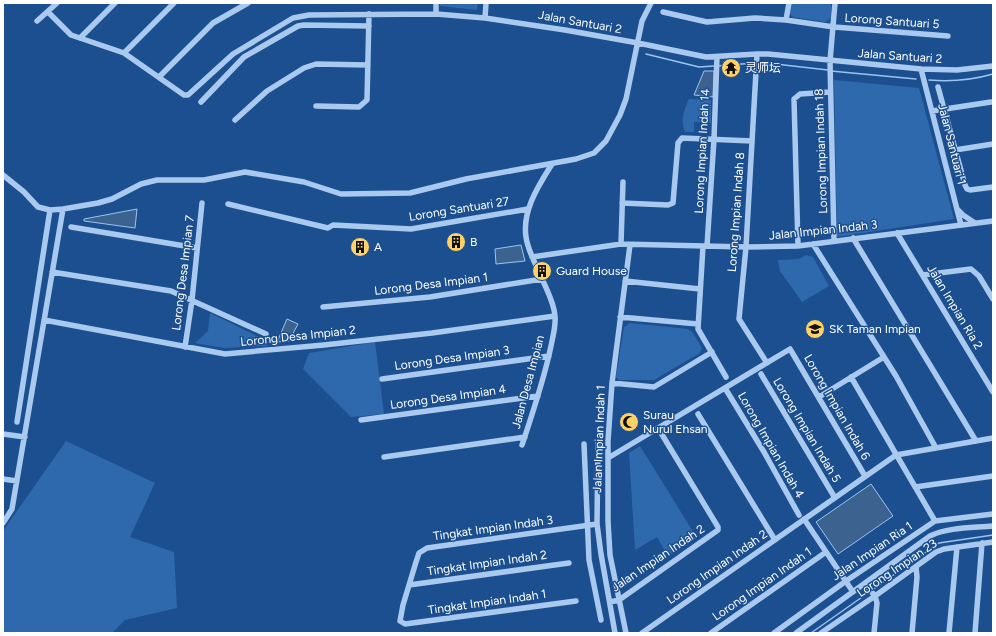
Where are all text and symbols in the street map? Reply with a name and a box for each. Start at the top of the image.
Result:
street label: Jalan Santuari 2 [537,8,623,36]
street label: Lorong Santuari 5 [844,11,940,31]
street label: Jalan Santuari 2 [857,46,943,66]
temple icon: 灵师坛 [720,57,742,79]
place label: 灵师坛 [745,61,781,75]
street label: Lorong Impian Indah 14 [692,88,712,214]
street label: Lorong Impian Indah 18 [812,88,830,214]
street label: Jalan Santuari 1 [935,102,969,186]
street label: Lorong Impian Indah 8 [725,152,747,272]
street label: Lorong Santuari 27 [408,194,511,224]
street label: Lorong Desa Impian 7 [169,214,197,331]
street label: Jalan Impian Indah 3 [768,217,878,243]
building icon: B [445,231,467,253]
place label: B [470,235,477,249]
building icon: A [349,236,371,258]
place label: A [374,240,382,254]
building icon: Guard House [531,260,553,282]
street label: Jalan Impian Ria 2 [924,262,986,352]
place label: Guard House [556,264,627,278]
street label: Lorong Desa Impian 1 [373,270,489,298]
school or university icon: SK Taman Impian [804,318,826,340]
place label: SK Taman Impian [829,322,921,336]
street label: Lorong Desa Impian 2 [239,323,357,349]
street label: Jalan Desa Impian [509,333,547,430]
street label: Lorong Desa Impian 3 [394,343,510,373]
street label: Lorong Impian Indah 6 [801,352,873,462]
street label: Lorong Impian Indah 5 [770,375,844,485]
street label: Lorong Desa Impian 4 [389,382,507,412]
street label: Jalan Impian Indah 1 [590,385,608,493]
street label: Lorong Impian Indah 4 [735,389,807,501]
place label: Surau Nurul Ehsan [643,408,708,436]
mosque icon: Surau Nurul Ehsan [618,411,640,433]
street label: Tingkat Impian Indah 3 [432,513,554,543]
street label: Jalan Impian Ria 1 [829,519,915,583]
street label: Jalan Impian Indah 2 [609,522,707,594]
street label: Lorong Impian Indah 2 [664,527,770,607]
street label: Lorong Impian 23 [854,536,940,600]
street label: Lorong Impian Indah 1 [710,544,814,624]
street label: Tingkat Impian Indah 2 [426,548,548,578]
street label: Tingkat Impian Indah 1 [427,587,547,617]

